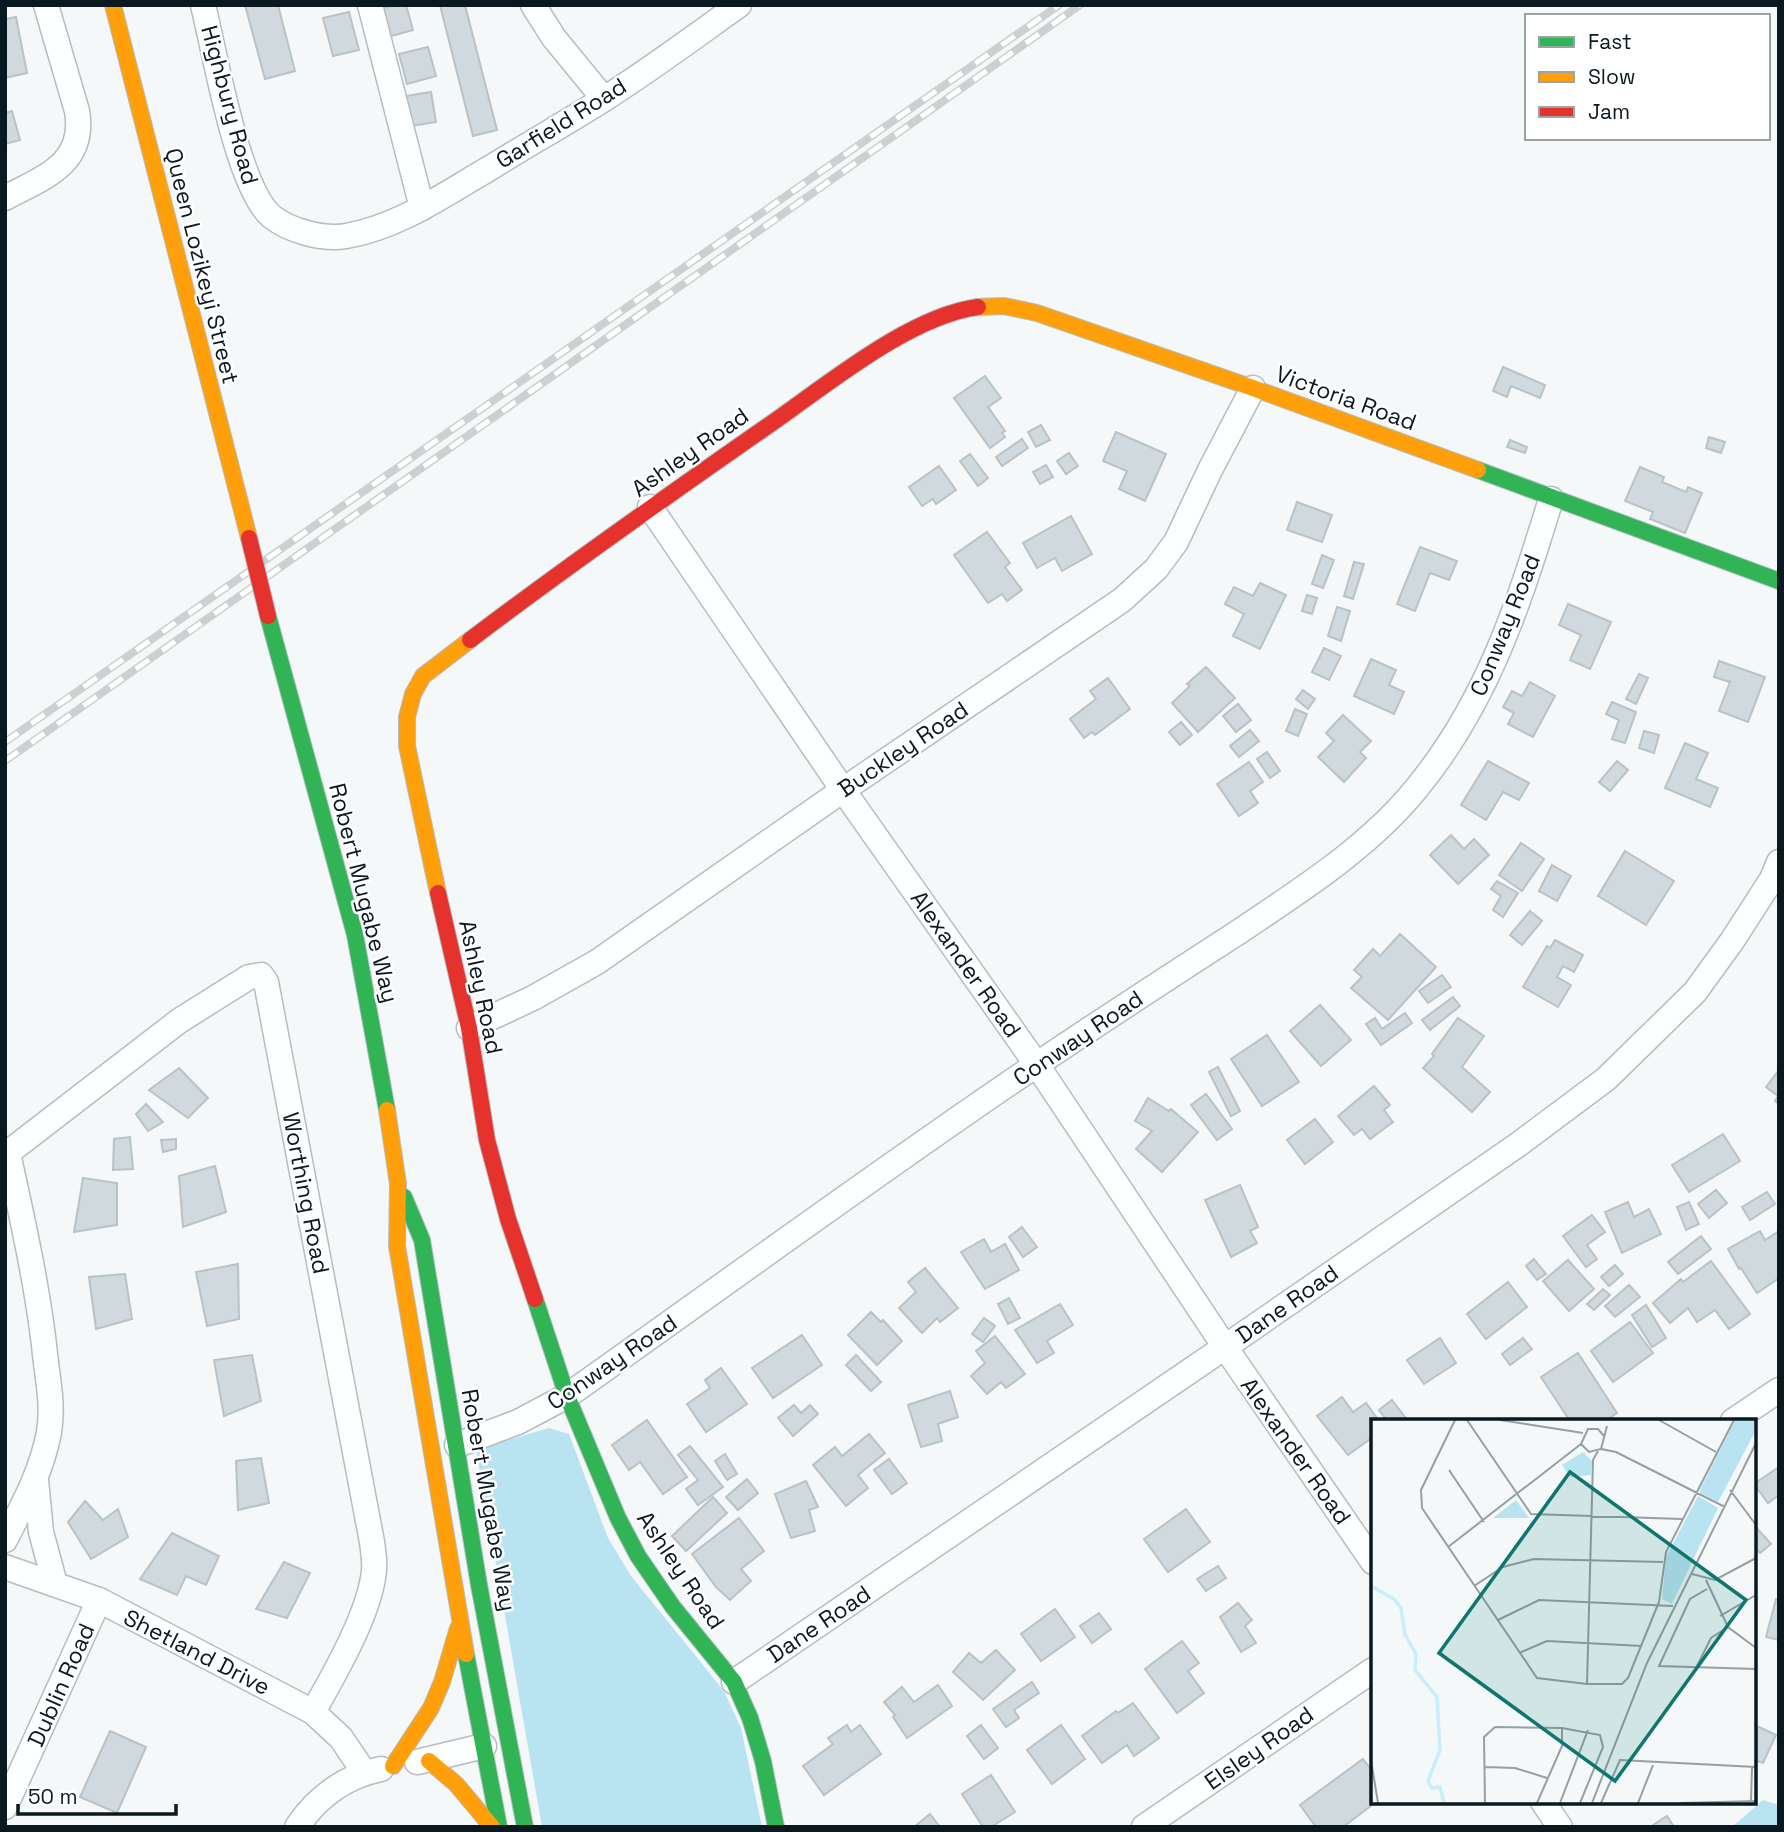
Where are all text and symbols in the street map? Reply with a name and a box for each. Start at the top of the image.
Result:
legend [1525,14,1770,140]
street label: Highbury Road [194,22,266,188]
text: Fast [1588,28,1632,55]
text: Slow [1588,63,1636,90]
street label: Garfield Road [490,71,632,175]
text: Jam [1588,98,1630,125]
street label: Queen Lozikeyi Street [158,145,246,387]
street label: Victoria Road [1272,359,1420,437]
street label: Ashley Road [626,401,754,503]
street label: Conway Road [1463,550,1547,700]
street label: Buckley Road [832,694,974,804]
street label: Robert Mugabe Way [322,780,406,1006]
street label: Alexander Road [904,884,1028,1044]
street label: Ashley Road [452,917,510,1057]
street label: Conway Road [1007,983,1149,1093]
street label: Worthing Road [276,1110,336,1276]
street label: Dane Road [1230,1258,1344,1350]
street label: Conway Road [541,1307,683,1417]
street label: Alexander Road [1234,1371,1358,1531]
street label: Robert Mugabe Way [455,1386,523,1614]
inset map [1371,1419,1756,1804]
street label: Ashley Road [630,1505,732,1635]
street label: Dane Road [761,1578,877,1670]
street label: Shetland Drive [119,1602,275,1702]
street label: Dublin Road [20,1619,102,1751]
street label: Elsley Road [1199,1699,1319,1797]
scale bar [18,1772,175,1816]
text: 50 m [28,1783,78,1810]

